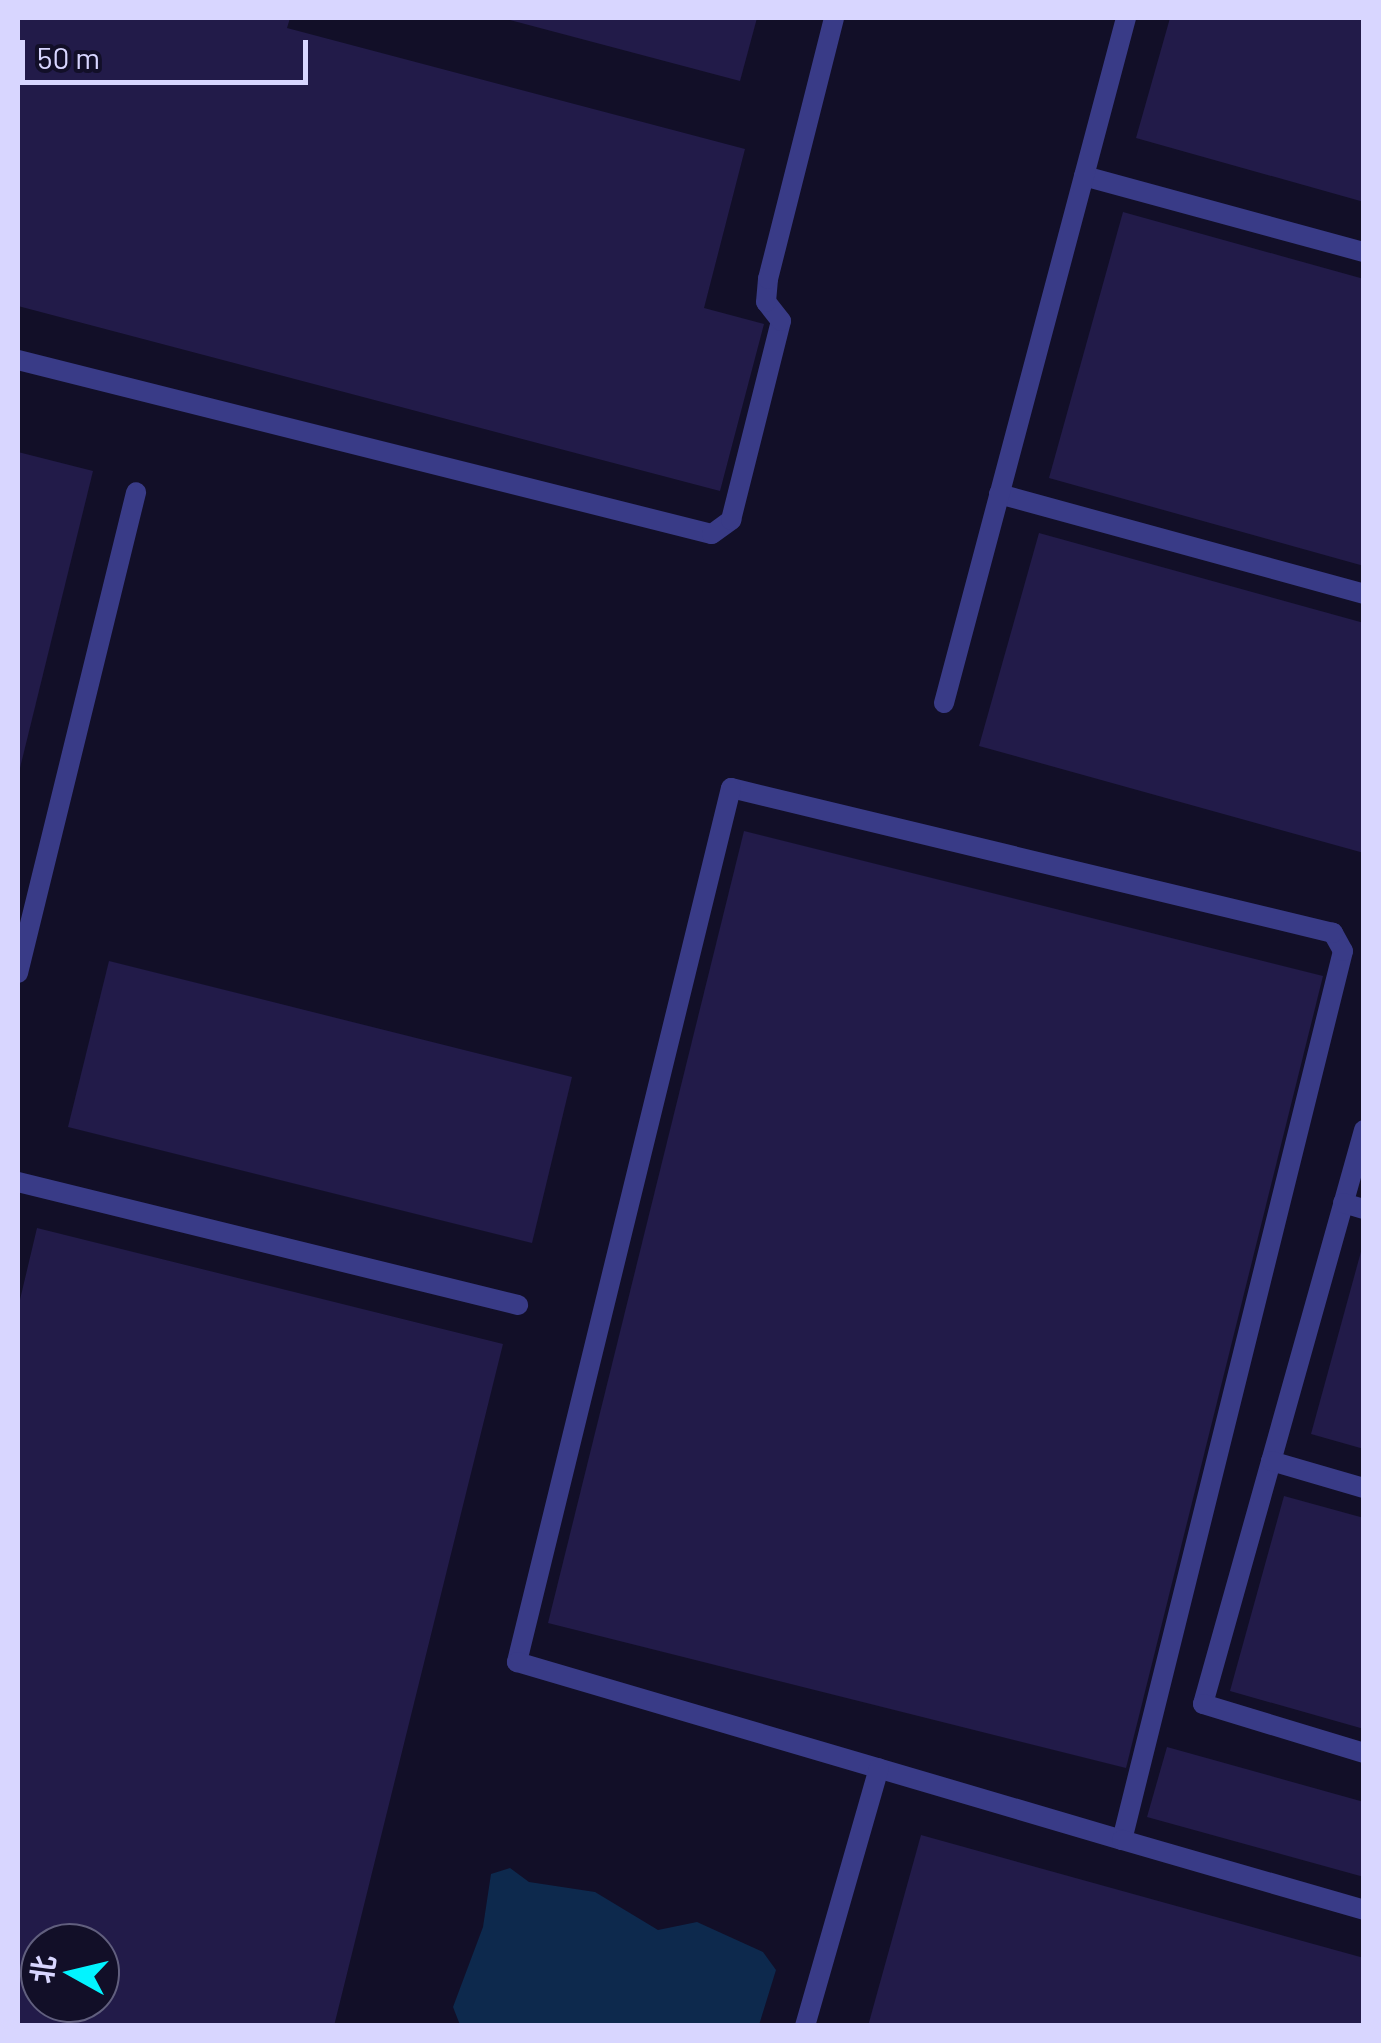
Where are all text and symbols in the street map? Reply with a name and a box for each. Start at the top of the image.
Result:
scale bar [25,20,312,82]
text: 50 m [37,39,100,75]
north arrow [20,1923,120,2023]
text: 北 [23,1953,61,1985]

